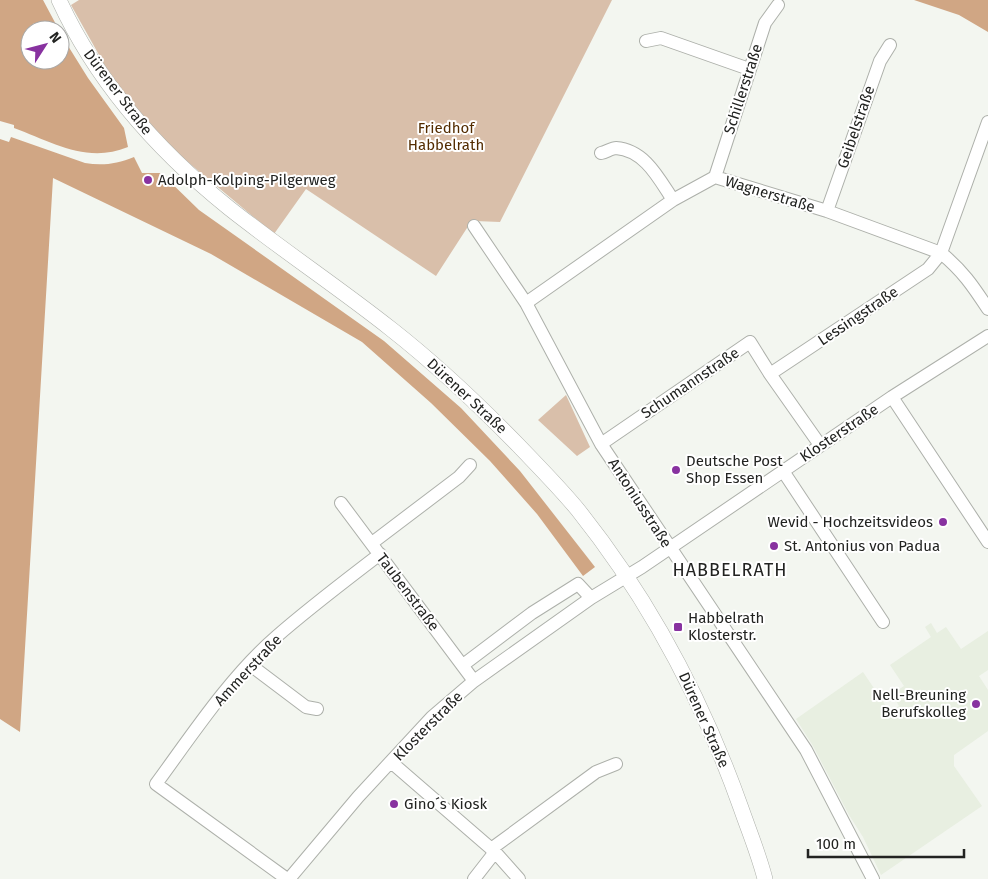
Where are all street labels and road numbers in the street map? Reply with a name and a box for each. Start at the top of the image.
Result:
street label: Schillerstraße [720,42,766,136]
street label: Dürener Straße [80,46,156,138]
street label: Geibelstraße [833,83,879,171]
street label: Wagnerstraße [723,172,817,216]
street label: Lessingstraße [815,283,901,349]
street label: Schumannstraße [638,344,742,422]
street label: Dürener Straße [423,354,511,438]
street label: Klosterstraße [796,400,882,466]
street label: Antoniusstraße [604,455,676,551]
street label: Taubenstraße [373,550,443,634]
street label: Ammerstraße [210,631,286,709]
street label: Dürener Straße [675,669,733,771]
street label: Klosterstraße [390,688,466,764]

